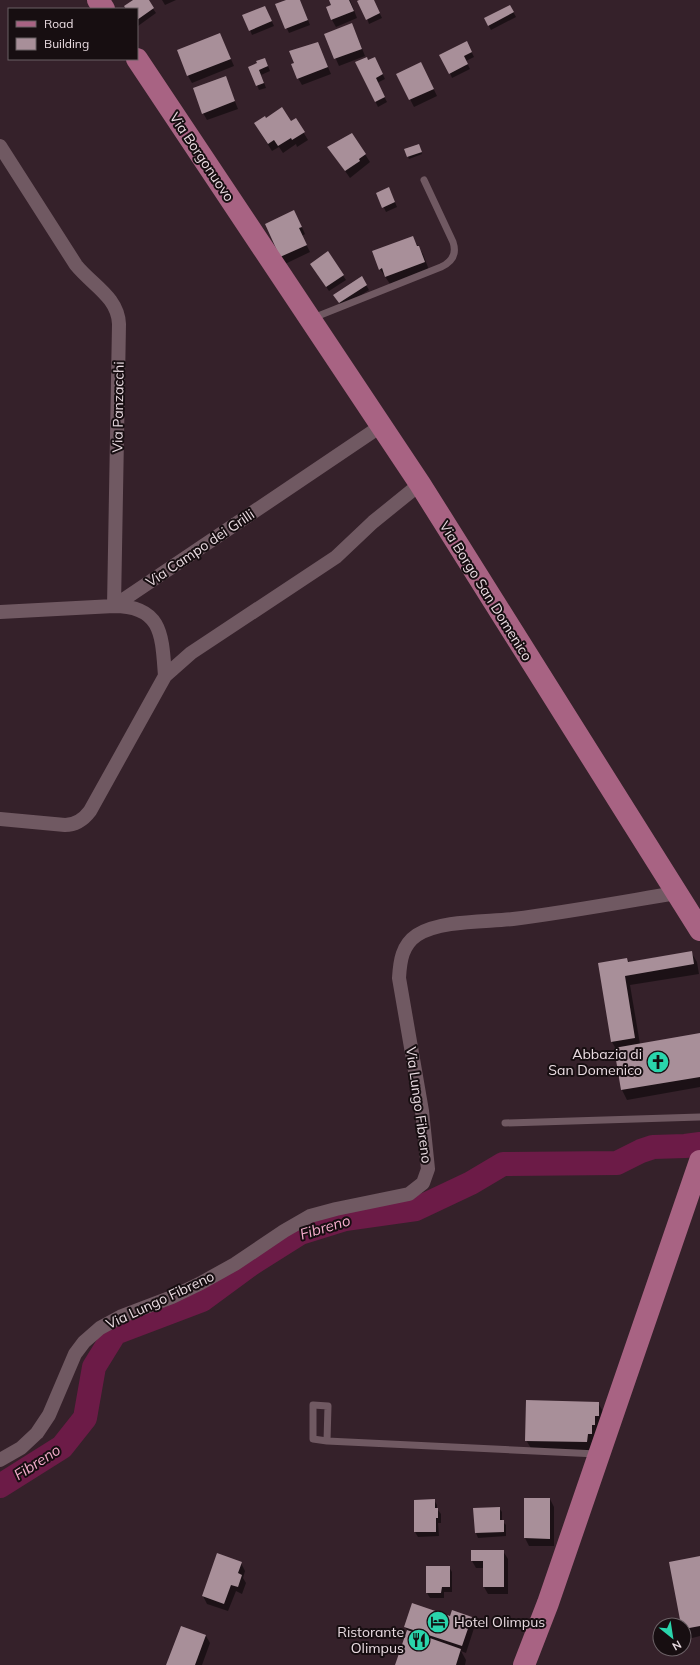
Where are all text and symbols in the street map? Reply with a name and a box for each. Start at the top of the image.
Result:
legend [8,8,138,60]
text: Road [44,16,73,31]
text: Building [44,36,89,51]
street label: Via Borgonuovo [166,109,238,205]
street label: Via Panzacchi [108,361,128,453]
street label: Via Campo dei Grilli [142,505,258,591]
street label: Via Borgo San Domenico [436,518,536,664]
place label: Abbazia di San Domenico [548,1045,642,1079]
street label: Via Lungo Fibreno [402,1046,436,1164]
church icon: Abbazia di San Domenico [645,1049,671,1075]
water label: Fibreno [297,1210,353,1244]
street label: Via Lungo Fibreno [103,1267,217,1333]
water label: Fibreno [10,1440,64,1484]
hotel icon: Hotel Olimpus [425,1609,451,1635]
place label: Hotel Olimpus [454,1613,545,1631]
north arrow [652,1617,692,1657]
place label: Ristorante Olimpus [337,1623,404,1657]
restaurant icon: Ristorante Olimpus [406,1627,432,1653]
text: N [670,1638,684,1654]

